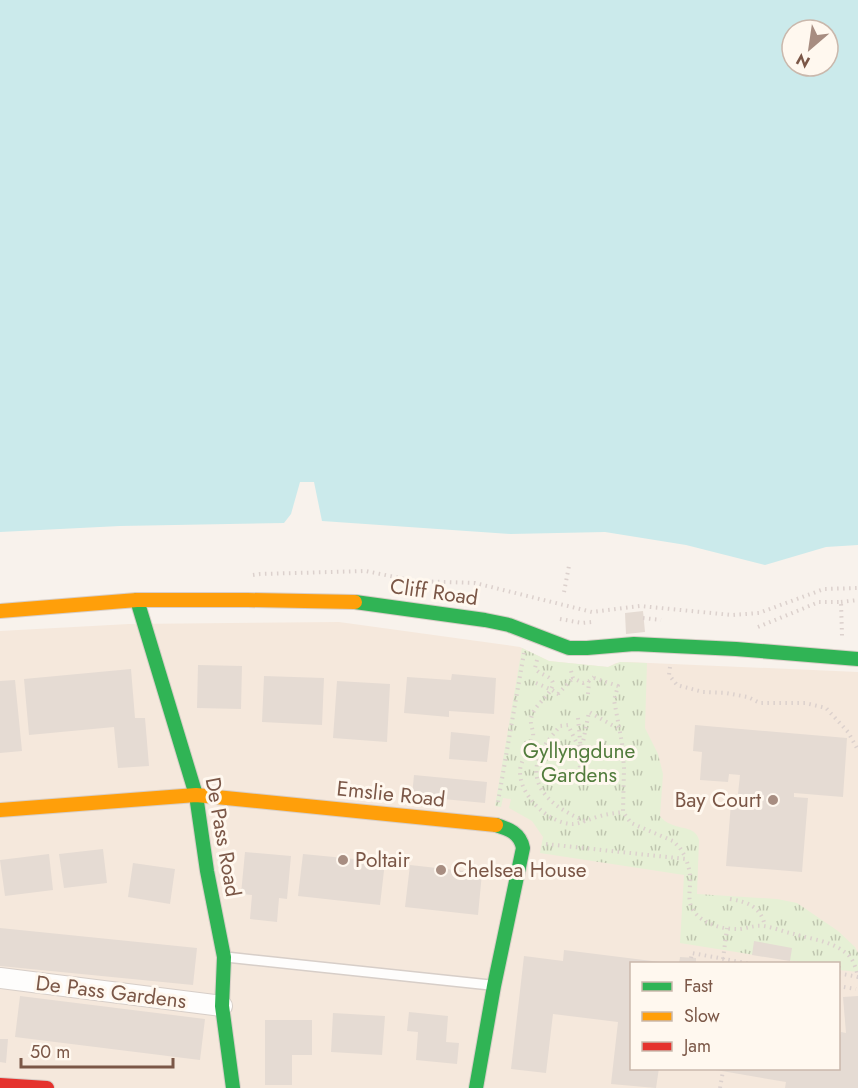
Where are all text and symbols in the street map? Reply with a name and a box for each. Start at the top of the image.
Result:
north arrow [780,18,840,78]
text: N [792,48,814,74]
street label: Cliff Road [388,571,480,613]
park label: Gyllyngdune Gardens [523,736,635,790]
street label: Emslie Road [335,773,447,815]
street label: De Pass Road [198,775,248,899]
place label: Bay Court [675,785,761,815]
marker: Bay Court [766,793,780,807]
place label: Poltair [355,845,411,875]
marker: Poltair [336,853,350,867]
place label: Chelsea House [453,855,587,885]
marker: Chelsea House [434,863,448,877]
legend [630,962,840,1070]
street label: De Pass Gardens [34,968,188,1016]
text: Fast [684,973,713,999]
text: Slow [684,1003,721,1029]
scale bar [21,1031,172,1069]
text: Jam [682,1033,711,1059]
text: 50 m [30,1039,70,1065]

